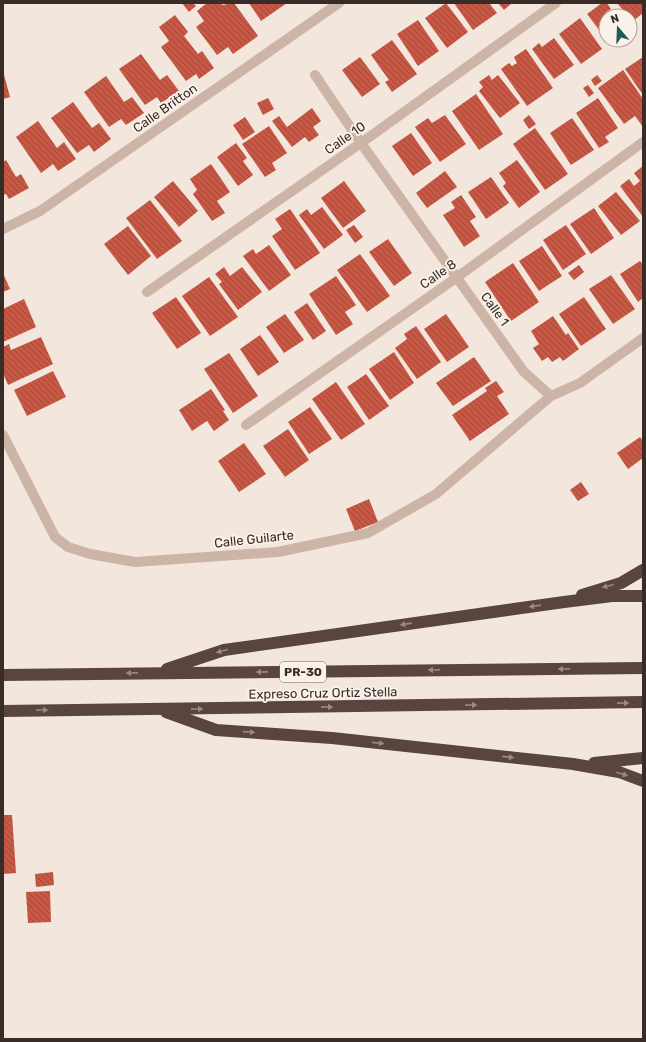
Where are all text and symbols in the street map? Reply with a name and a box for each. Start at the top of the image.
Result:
north arrow [598,8,638,48]
text: N [609,12,621,26]
street label: Calle Britton [130,80,200,136]
street label: Calle 10 [322,119,368,157]
street label: Calle 8 [417,256,459,292]
street label: Calle 1 [478,289,512,329]
street label: Calle Guilarte [213,527,295,551]
one-way arrow [602,583,614,589]
one-way arrow [529,603,541,609]
one-way arrow [400,621,412,627]
one-way arrow [216,649,228,655]
road number: PR-30 [280,662,326,682]
one-way arrow [557,666,570,672]
one-way arrow [427,667,440,673]
one-way arrow [255,669,268,675]
one-way arrow [125,670,138,676]
street label: Expreso Cruz Ortiz Stella [248,684,398,702]
one-way arrow [617,699,629,706]
one-way arrow [465,702,478,708]
one-way arrow [321,704,334,710]
one-way arrow [191,706,204,712]
one-way arrow [36,707,49,713]
one-way arrow [243,729,255,736]
one-way arrow [372,740,384,747]
one-way arrow [502,754,514,760]
one-way arrow [616,771,628,777]

